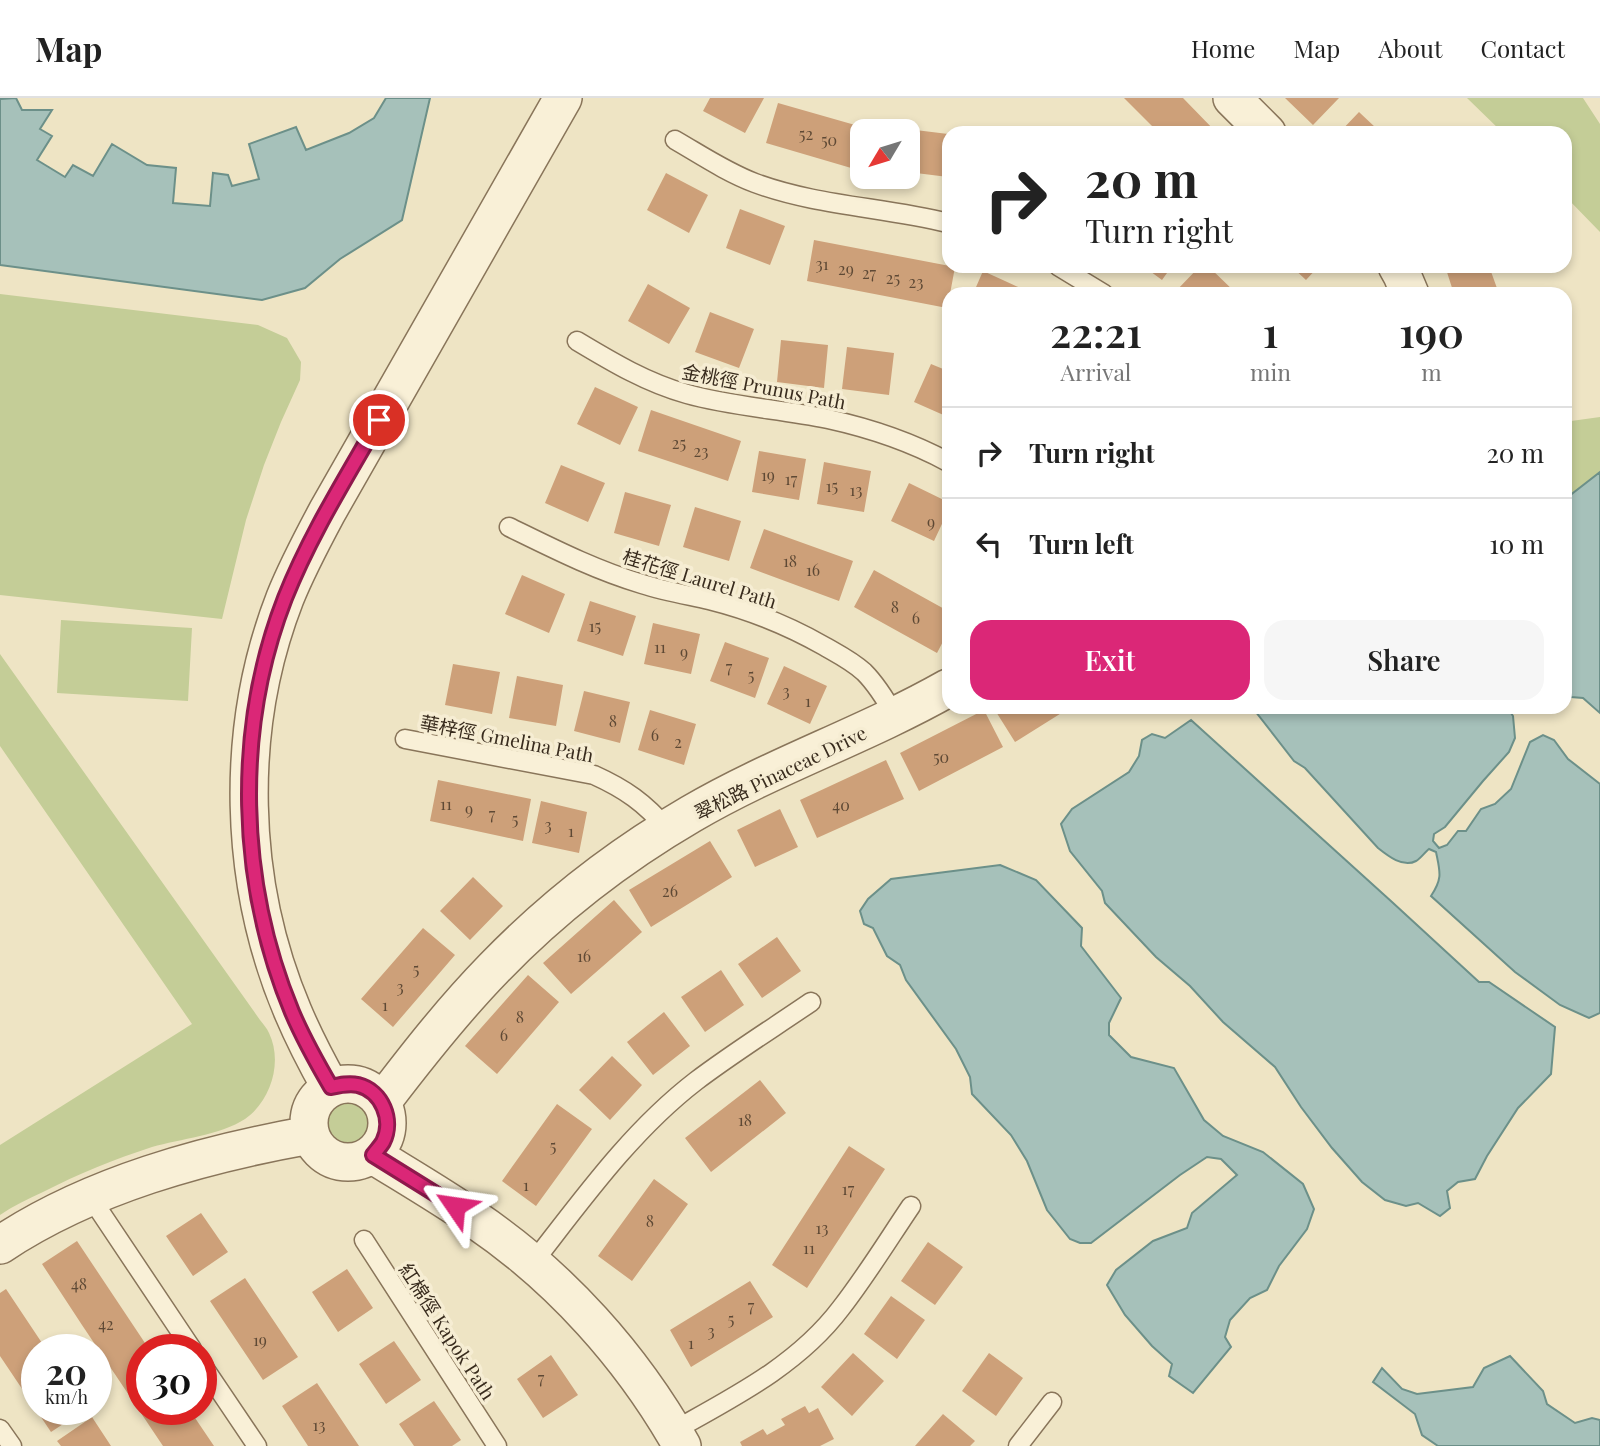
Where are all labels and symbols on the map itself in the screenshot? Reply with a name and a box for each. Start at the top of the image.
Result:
north arrow [850,119,920,189]
house number: 52 [799,123,813,144]
house number: 50 [821,129,837,150]
house number: 31 [815,253,829,274]
house number: 29 [838,258,854,279]
house number: 27 [862,262,877,283]
house number: 25 [886,267,900,288]
house number: 23 [909,271,923,292]
street label: 金桃徑 Prunus Path [680,357,848,415]
pin [349,390,409,450]
house number: 25 [672,432,686,453]
house number: 23 [694,440,708,461]
house number: 19 [761,464,775,485]
house number: 17 [785,468,798,489]
house number: 15 [826,475,838,496]
house number: 13 [850,479,862,500]
house number: 9 [927,511,935,532]
street label: 桂花徑 Laurel Path [620,542,780,614]
house number: 18 [783,550,797,571]
house number: 16 [806,559,820,580]
house number: 8 [891,596,899,617]
house number: 6 [912,607,920,628]
house number: 15 [589,615,601,636]
house number: 11 [654,636,666,657]
house number: 9 [680,641,688,662]
house number: 7 [726,656,733,677]
house number: 5 [748,664,754,685]
house number: 3 [782,680,790,701]
house number: 1 [805,690,811,711]
street label: 華梓徑 Gmelina Path [418,708,596,768]
house number: 8 [609,710,617,731]
street label: 翠松路 Pinaceae Drive [690,719,870,825]
house number: 6 [651,724,659,745]
house number: 2 [674,731,682,752]
house number: 50 [933,746,949,767]
house number: 11 [440,793,452,814]
house number: 40 [832,794,850,815]
house number: 9 [465,798,473,819]
house number: 7 [489,803,496,824]
house number: 5 [512,808,518,829]
house number: 3 [544,814,552,835]
house number: 1 [568,820,574,841]
house number: 26 [662,880,678,901]
house number: 16 [577,945,591,966]
house number: 5 [413,958,419,979]
house number: 3 [396,976,404,997]
house number: 1 [382,994,388,1015]
house number: 8 [516,1006,524,1027]
house number: 6 [500,1024,508,1045]
house number: 18 [738,1109,752,1130]
house number: 5 [550,1135,556,1156]
position arrow [418,1169,492,1243]
house number: 1 [523,1174,529,1195]
house number: 17 [842,1178,855,1199]
house number: 8 [646,1210,654,1231]
house number: 13 [816,1217,828,1238]
house number: 11 [803,1237,815,1258]
street label: 紅棉徑 Kapok Path [394,1258,502,1404]
house number: 48 [71,1273,87,1294]
house number: 7 [748,1295,755,1316]
house number: 5 [728,1308,734,1329]
house number: 42 [98,1313,114,1334]
house number: 3 [707,1320,715,1341]
house number: 19 [253,1329,267,1350]
house number: 1 [688,1332,694,1353]
speed limit sign: 30 [126,1334,217,1425]
house number: 7 [538,1367,545,1388]
house number: 13 [313,1414,325,1435]

